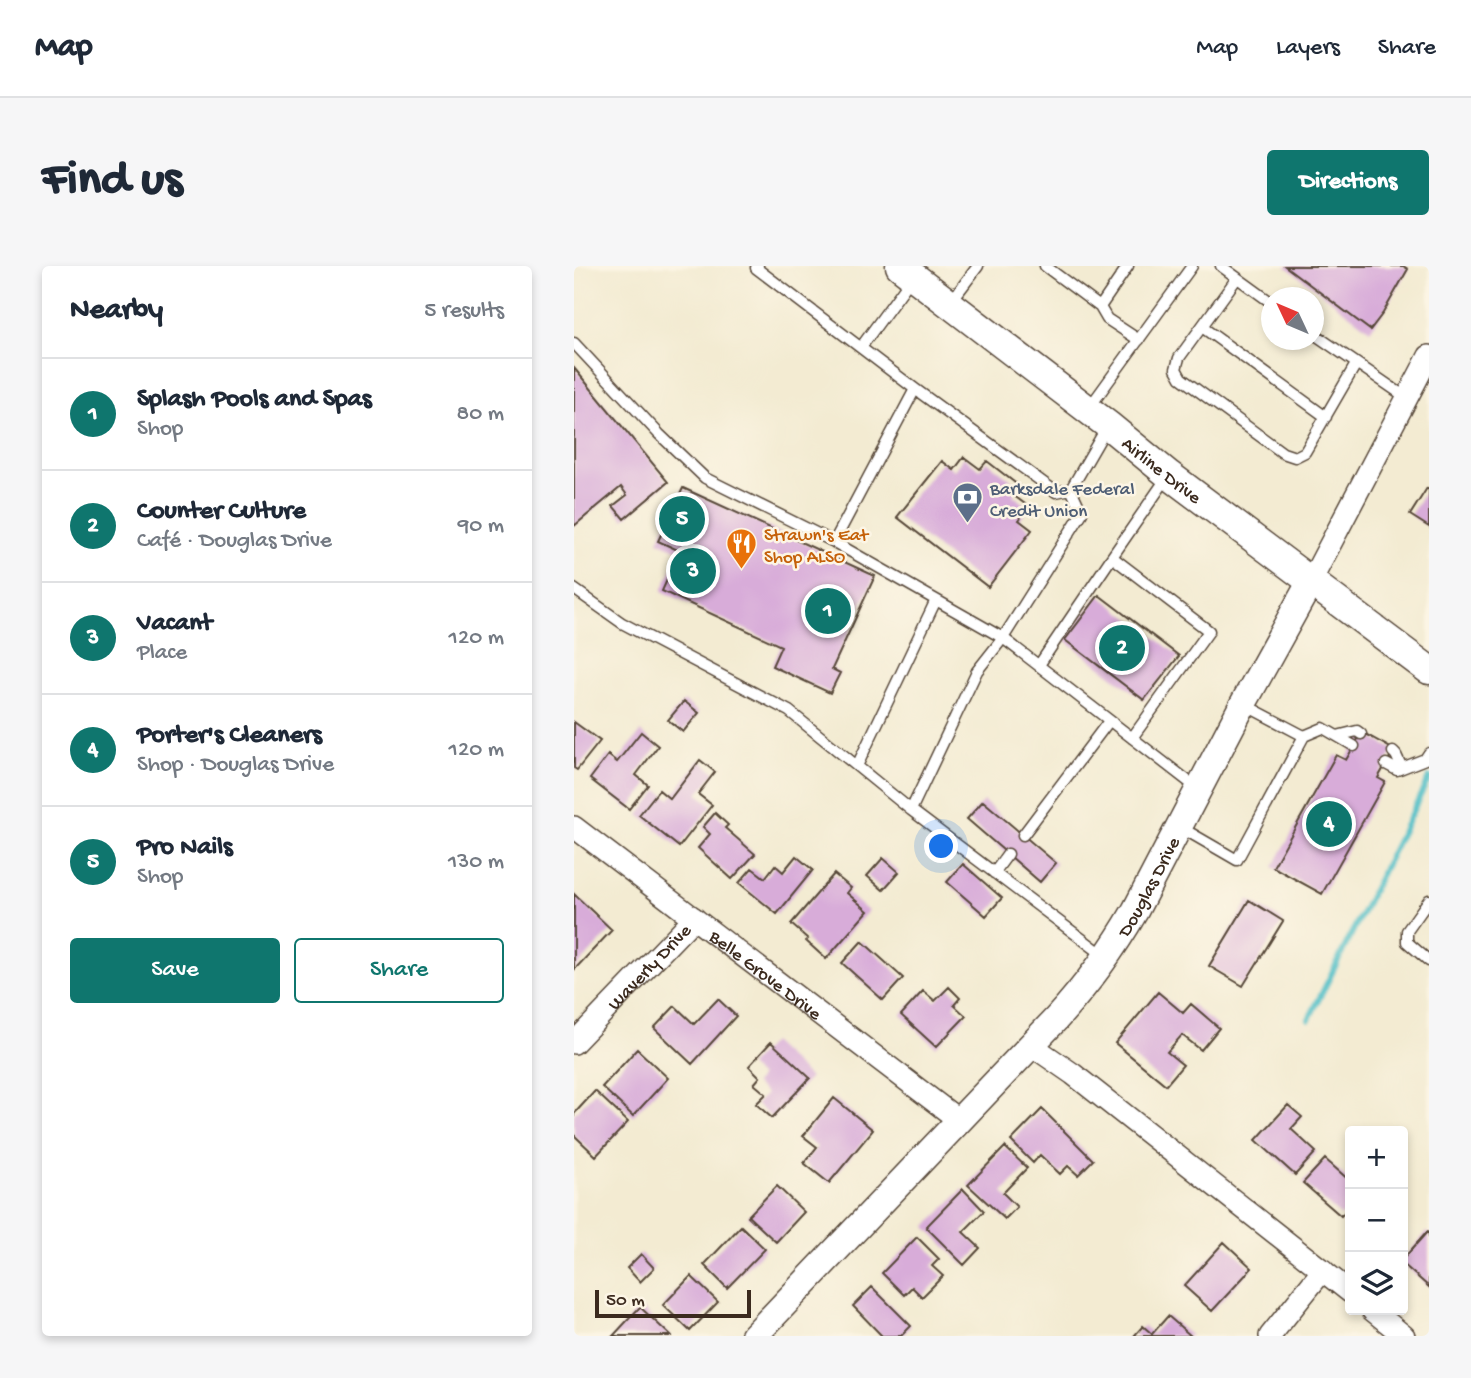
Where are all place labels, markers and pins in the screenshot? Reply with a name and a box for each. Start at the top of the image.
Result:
place label: Barksdale Federal Credit Union [989,479,1135,524]
bank icon: Barksdale Federal Credit Union [950,481,984,525]
pin: 5 [659,493,705,545]
place label: Strawn's Eat Shop ALSO [764,525,870,570]
restaurant icon: Strawn's Eat Shop ALSO [724,527,758,571]
pin: 3 [670,545,716,597]
pin: 1 [805,585,851,637]
pin: 2 [1099,622,1145,674]
pin: 4 [1306,798,1352,850]

